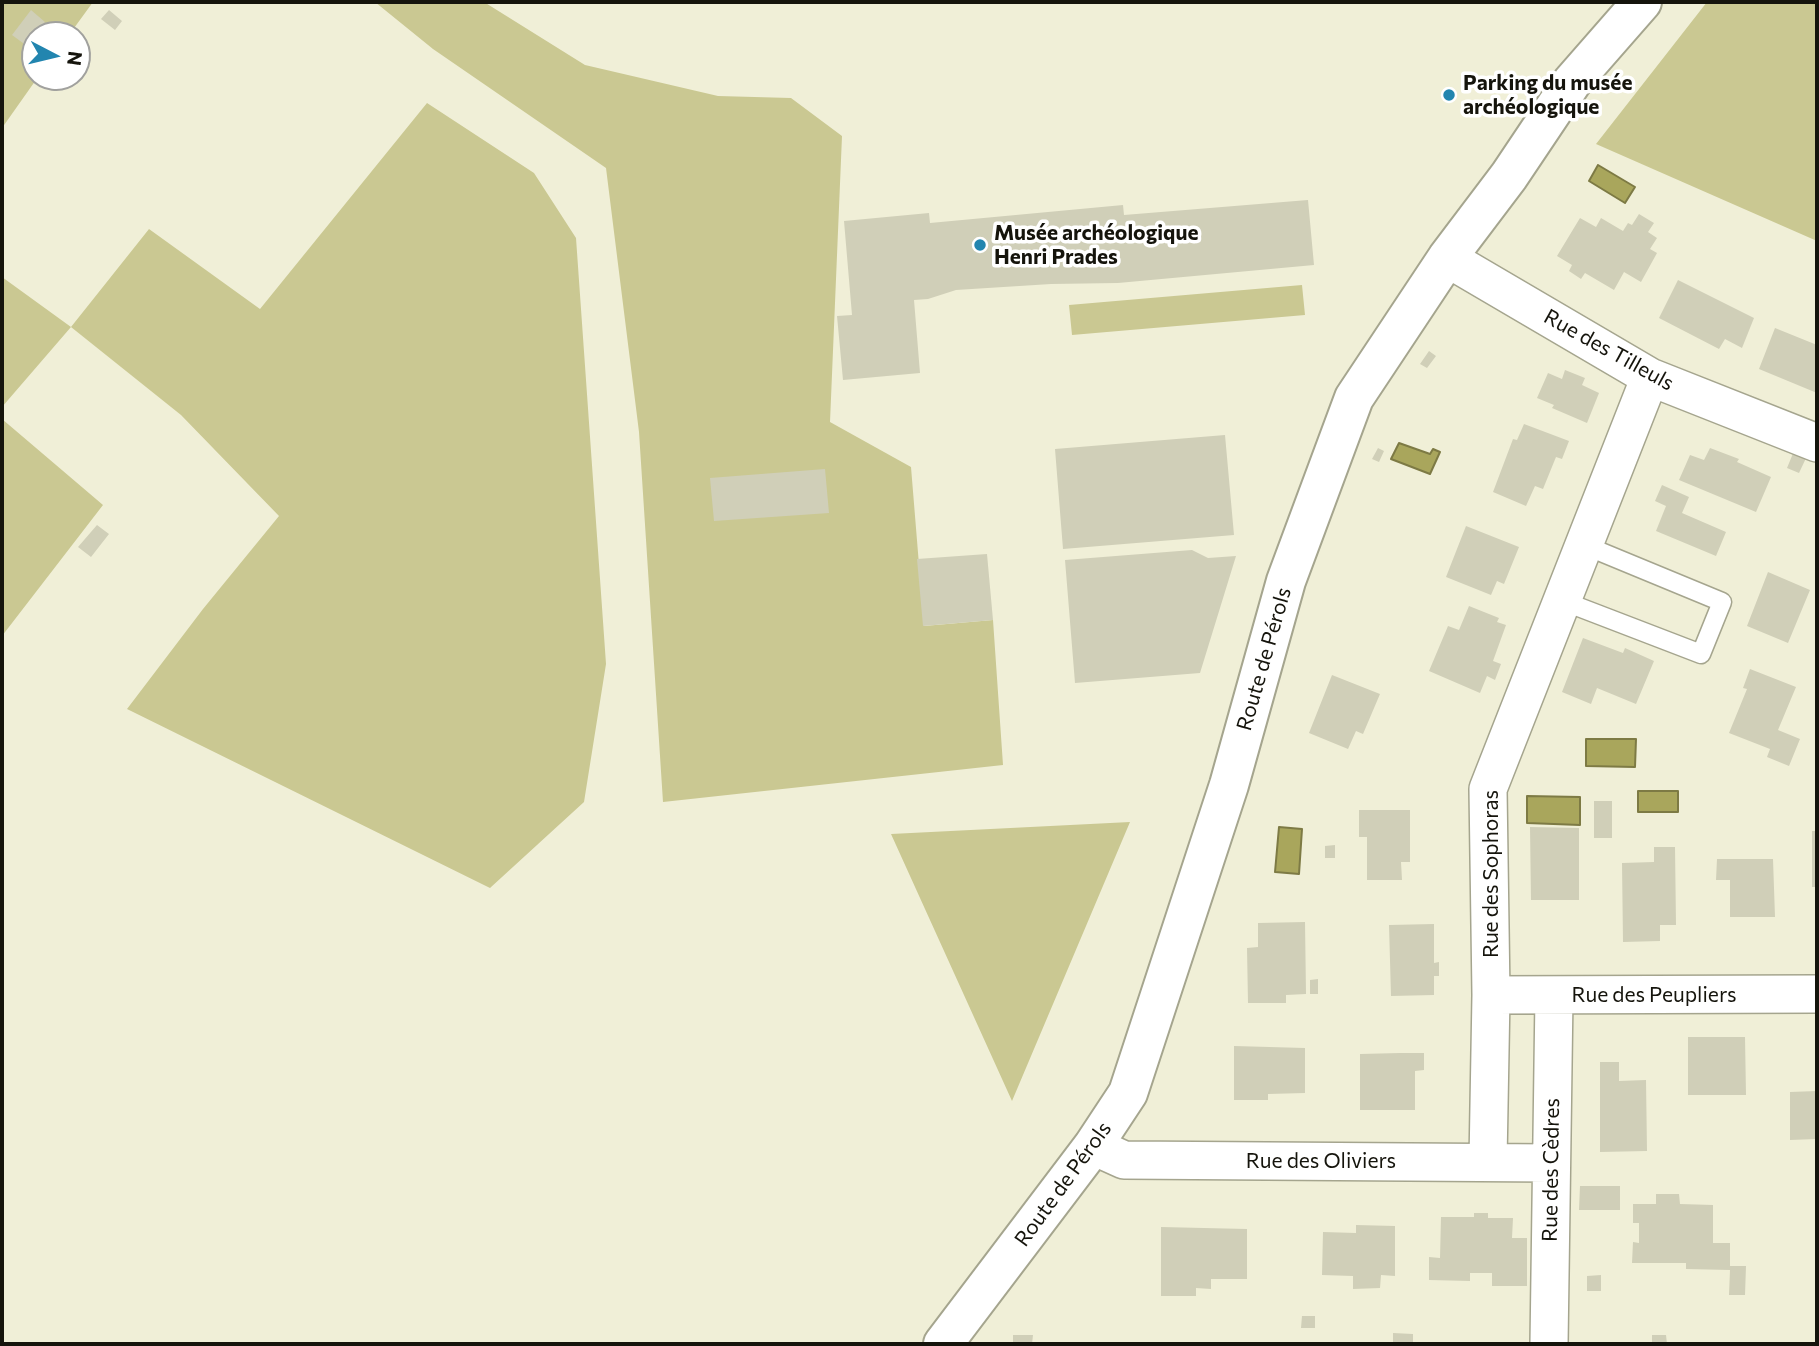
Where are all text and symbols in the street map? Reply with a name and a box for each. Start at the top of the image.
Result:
north arrow [21,21,91,91]
text: N [63,50,88,67]
place label: Parking du musée archéologique [1463,70,1632,120]
marker: Parking du musée archéologique [1441,87,1457,103]
place label: Musée archéologique Henri Prades [994,220,1198,270]
marker: Musée archéologique Henri Prades [972,237,988,253]
street label: Rue des Tilleuls [1540,304,1678,396]
street label: Route de Pérols [1232,584,1296,734]
street label: Rue des Sophoras [1478,790,1504,958]
street label: Rue des Peupliers [1572,982,1736,1008]
street label: Rue des Cèdres [1537,1098,1565,1242]
street label: Route de Pérols [1009,1117,1117,1251]
street label: Rue des Oliviers [1246,1148,1396,1174]

